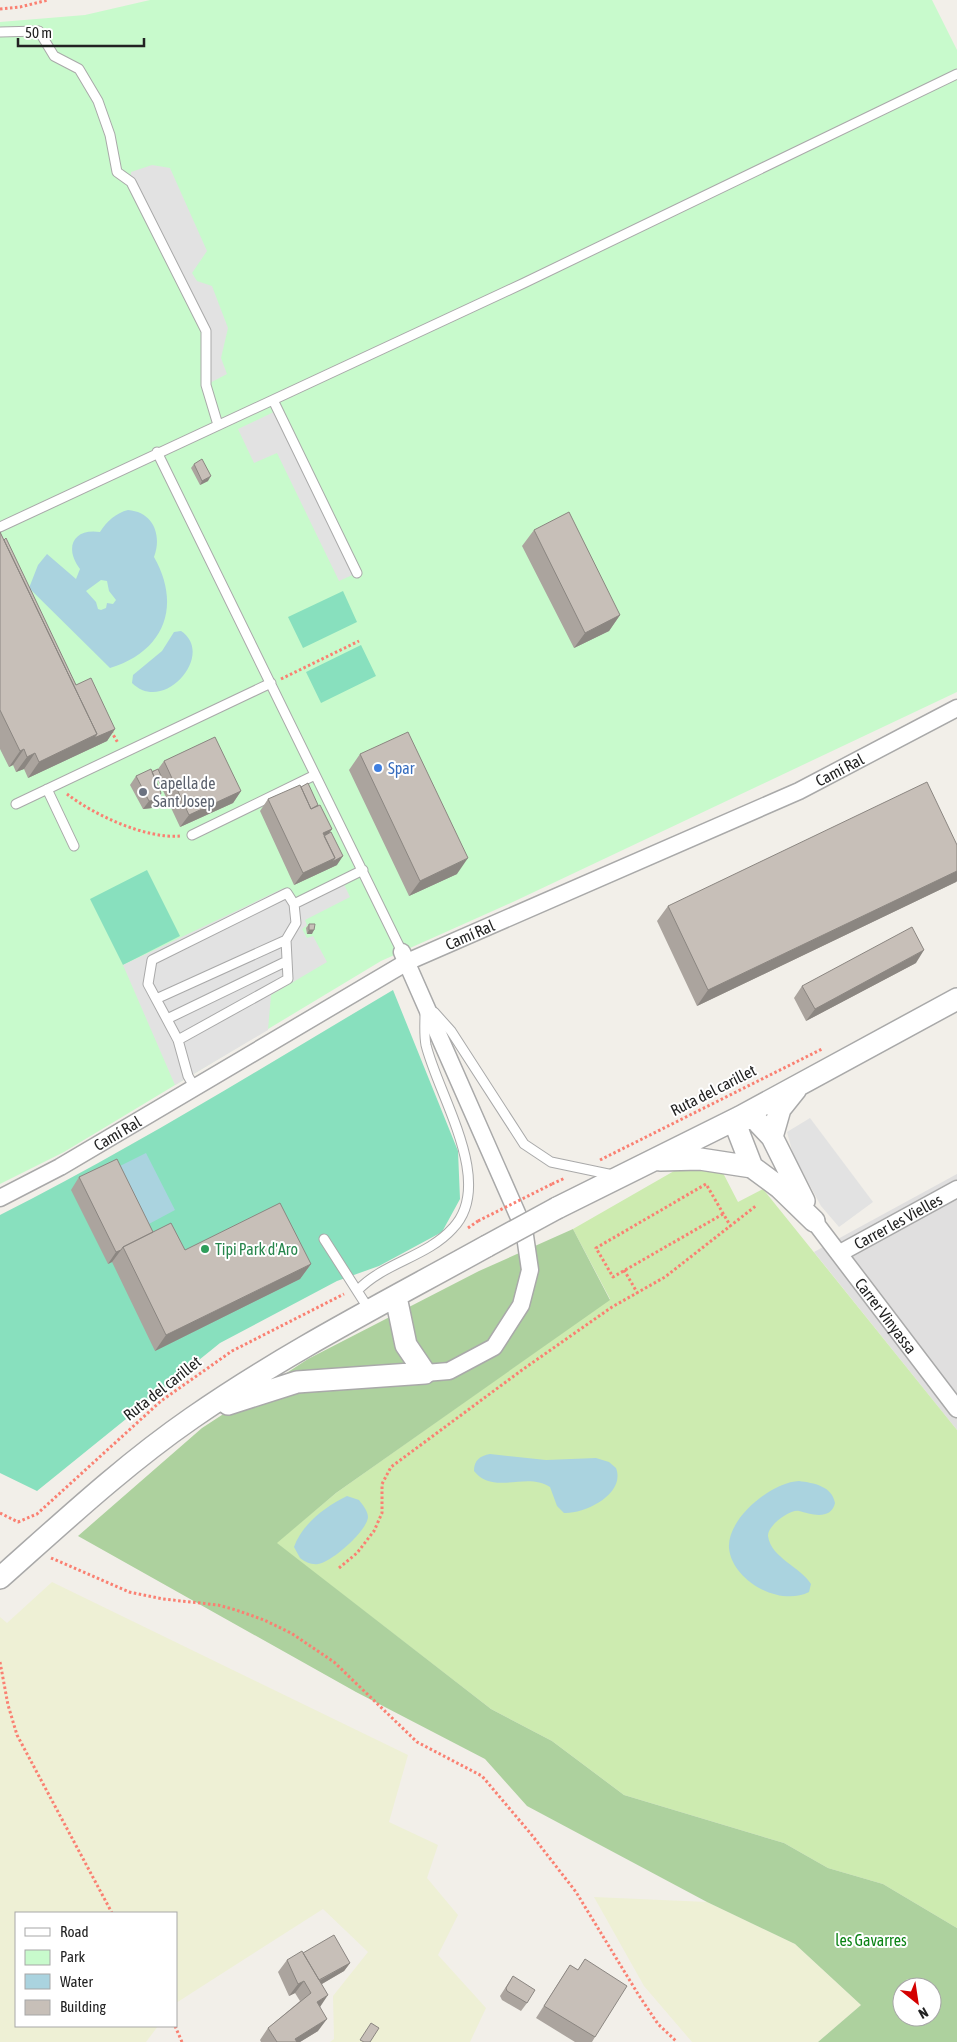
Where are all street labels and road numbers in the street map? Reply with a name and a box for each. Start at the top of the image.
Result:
street label: Camí Ral [812,749,867,790]
street label: Camí Ral [442,916,498,953]
street label: Ruta del carillet [667,1061,759,1119]
street label: Camí Ral [90,1112,145,1154]
street label: Carrer les Vielles [851,1190,945,1253]
street label: Carrer Vinyassa [852,1274,921,1357]
street label: Ruta del carillet [120,1352,205,1424]

